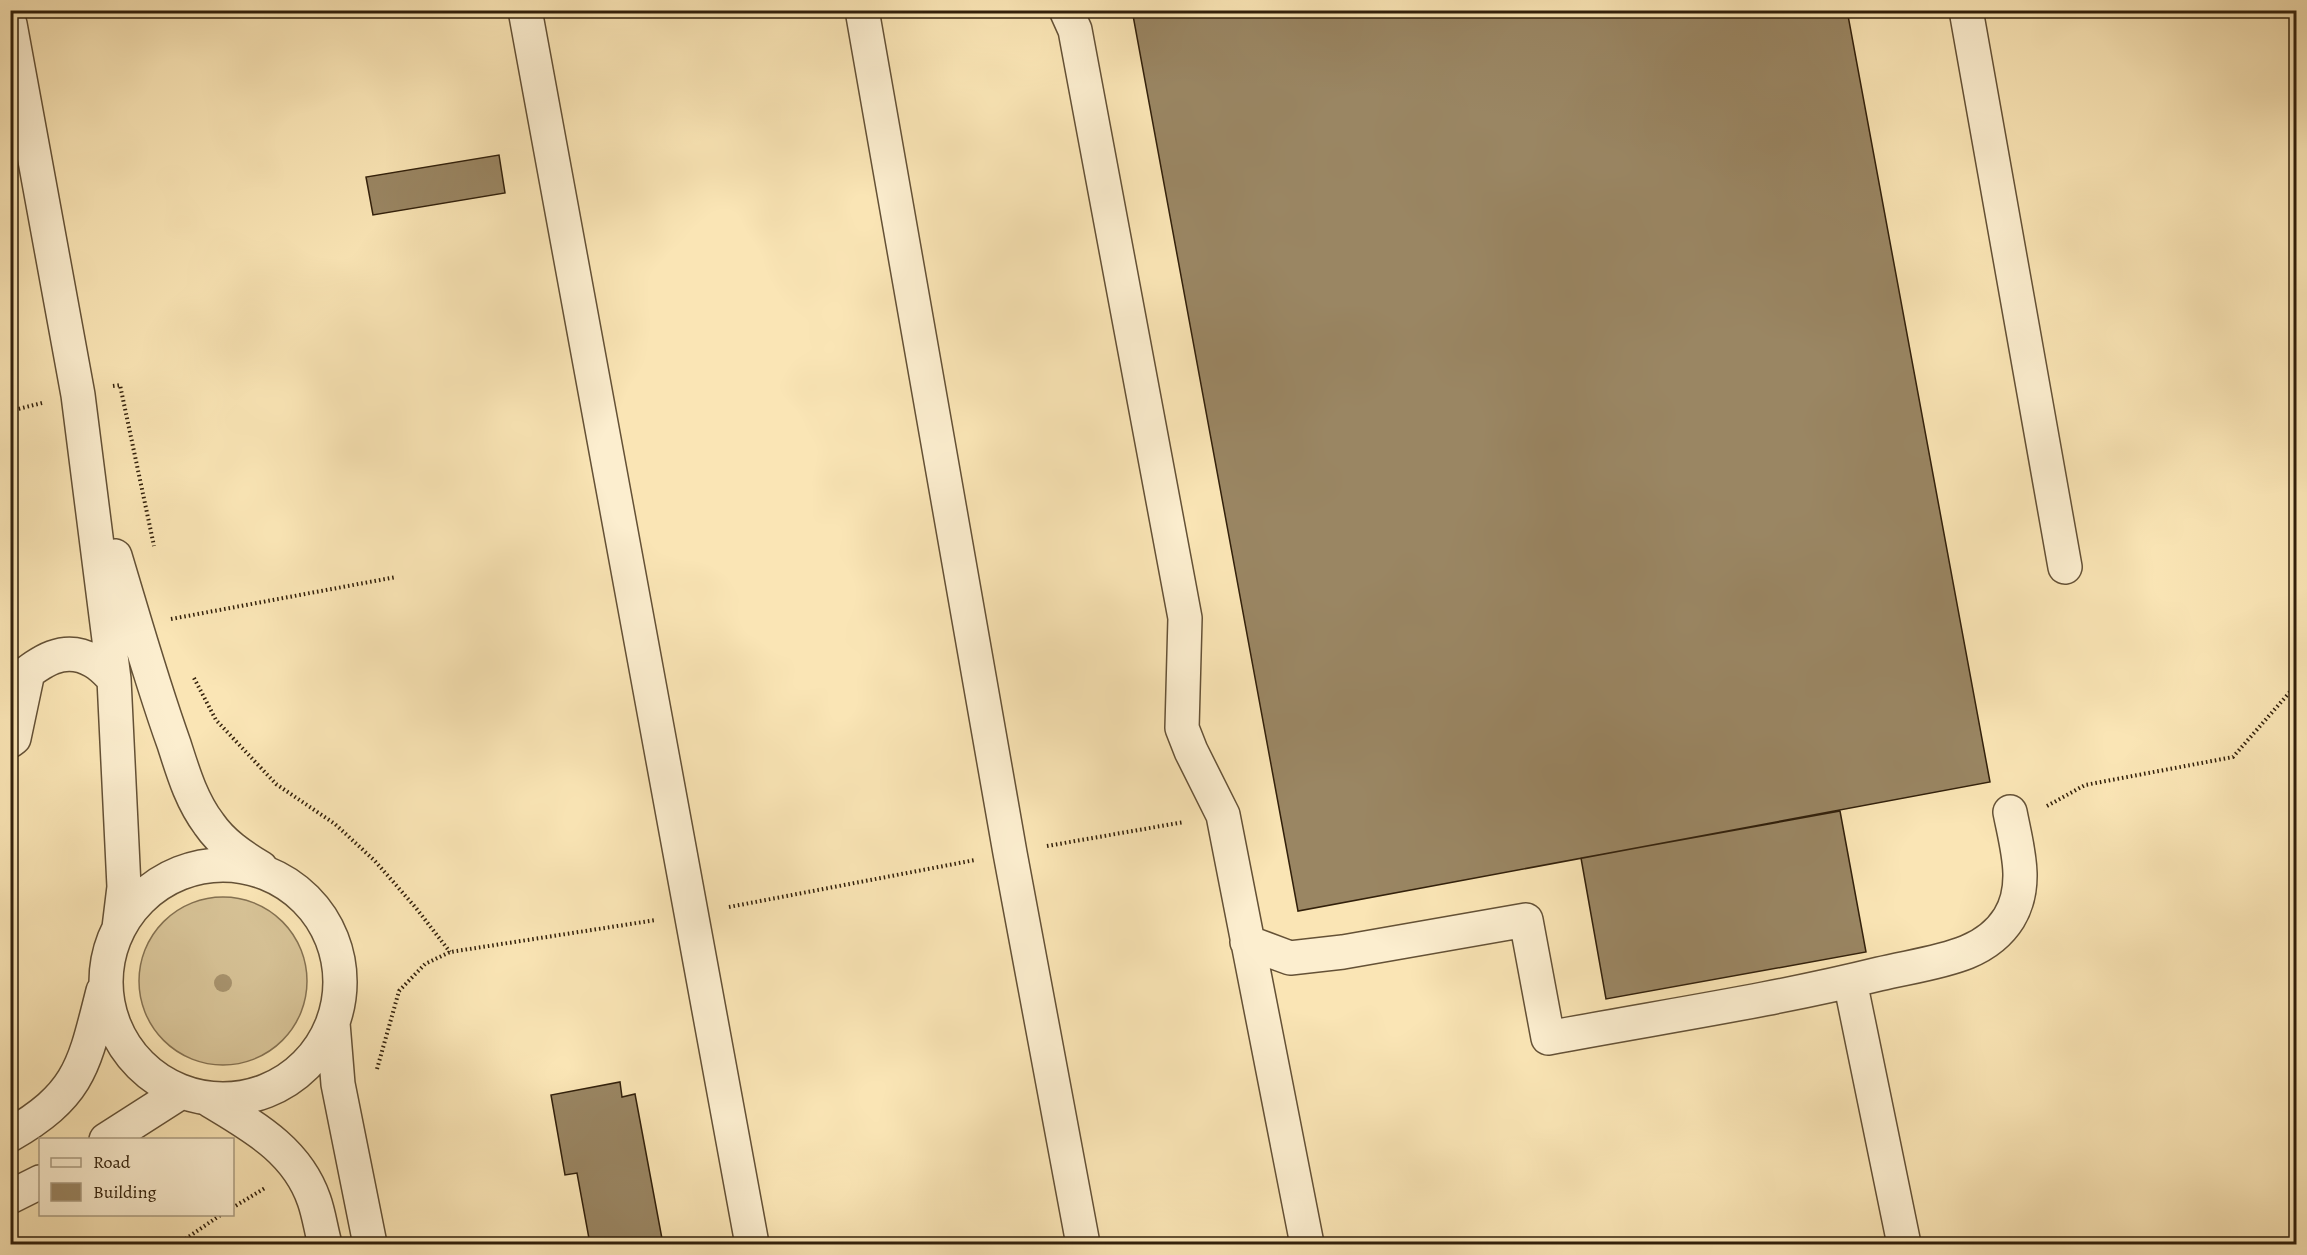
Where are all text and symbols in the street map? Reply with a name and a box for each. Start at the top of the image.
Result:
legend [39,1138,234,1216]
text: Road [93,1150,131,1174]
text: Building [93,1180,157,1204]

